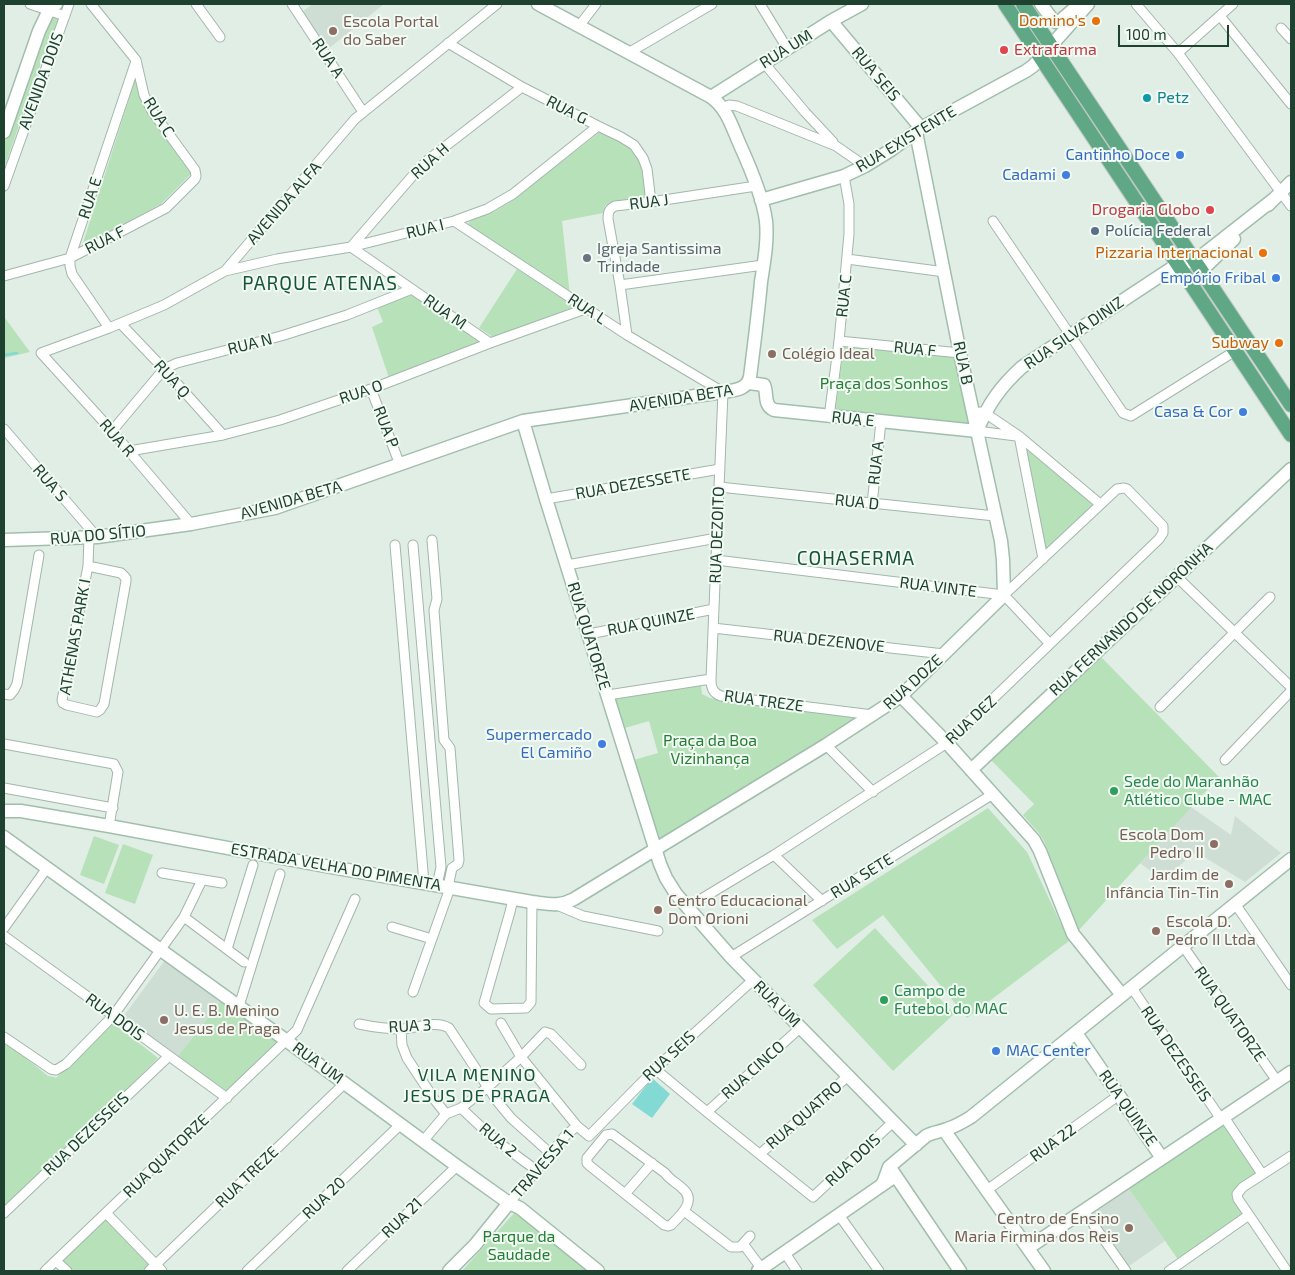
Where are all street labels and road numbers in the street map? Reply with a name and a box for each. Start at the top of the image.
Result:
street label: RUA UM [756,25,816,73]
street label: AVENIDA DOIS [15,30,67,132]
street label: RUA A [308,34,348,82]
street label: RUA SEIS [848,43,904,105]
street label: RUA G [543,91,591,129]
street label: RUA C [139,94,179,140]
street label: RUA EXISTENTE [852,101,960,177]
street label: RUA H [407,139,453,183]
street label: AVENIDA ALFA [243,158,325,248]
street label: RUA E [74,175,106,221]
street label: RUA J [628,190,670,214]
street label: RUA I [404,215,446,243]
street label: RUA F [82,222,128,258]
street label: RUA C [832,274,856,318]
street label: RUA L [564,289,610,329]
street label: RUA M [420,290,470,334]
street label: RUA SILVA DINIZ [1020,293,1128,373]
street label: RUA N [226,329,274,359]
street label: RUA F [893,337,937,361]
street label: RUA B [949,340,977,386]
street label: RUA Q [150,356,194,402]
street label: RUA O [337,376,385,408]
street label: AVENIDA BETA [628,380,734,416]
street label: RUA P [369,403,403,451]
street label: RUA E [831,407,875,431]
street label: RUA R [95,415,139,461]
street label: RUA A [864,440,888,486]
street label: RUA S [29,460,71,506]
street label: RUA DEZESSETE [574,464,692,504]
street label: AVENIDA BETA [238,476,344,524]
street label: RUA DEZOITO [706,486,728,584]
street label: RUA D [834,490,880,514]
street label: RUA DO SÍTIO [49,521,147,549]
street label: RUA FERNANDO DE NORONHA [1045,538,1217,700]
street label: RUA VINTE [898,573,978,601]
street label: ATHENAS PARK I [55,577,95,697]
street label: RUA QUATORZE [563,580,615,692]
street label: RUA QUINZE [606,604,696,640]
street label: RUA DEZENOVE [772,626,886,656]
street label: RUA DOZE [879,650,947,714]
street label: RUA TREZE [723,686,805,716]
street label: RUA DEZ [942,692,1000,748]
street label: ESTRADA VELHA DO PIMENTA [229,839,443,895]
street label: RUA SETE [827,849,897,903]
street label: RUA QUATORZE [1190,963,1270,1065]
street label: RUA UM [749,976,805,1032]
street label: RUA DOIS [82,989,148,1045]
street label: RUA DEZESSEIS [1137,1002,1215,1106]
street label: RUA 3 [388,1015,432,1037]
street label: RUA SEIS [639,1027,699,1085]
street label: RUA CINCO [718,1037,788,1103]
street label: RUA UM [289,1038,347,1088]
street label: RUA QUINZE [1095,1066,1161,1150]
street label: RUA QUATRO [762,1077,846,1153]
street label: RUA DEZESSEIS [39,1088,133,1180]
street label: RUA QUATORZE [119,1110,213,1202]
street label: RUA 2 [475,1119,521,1161]
street label: RUA 22 [1026,1120,1080,1166]
street label: TRAVESSA 1 [508,1126,578,1202]
street label: RUA DOIS [821,1130,885,1190]
street label: RUA TREZE [212,1142,282,1212]
street label: RUA 20 [298,1173,350,1223]
street label: RUA 21 [378,1194,426,1242]

